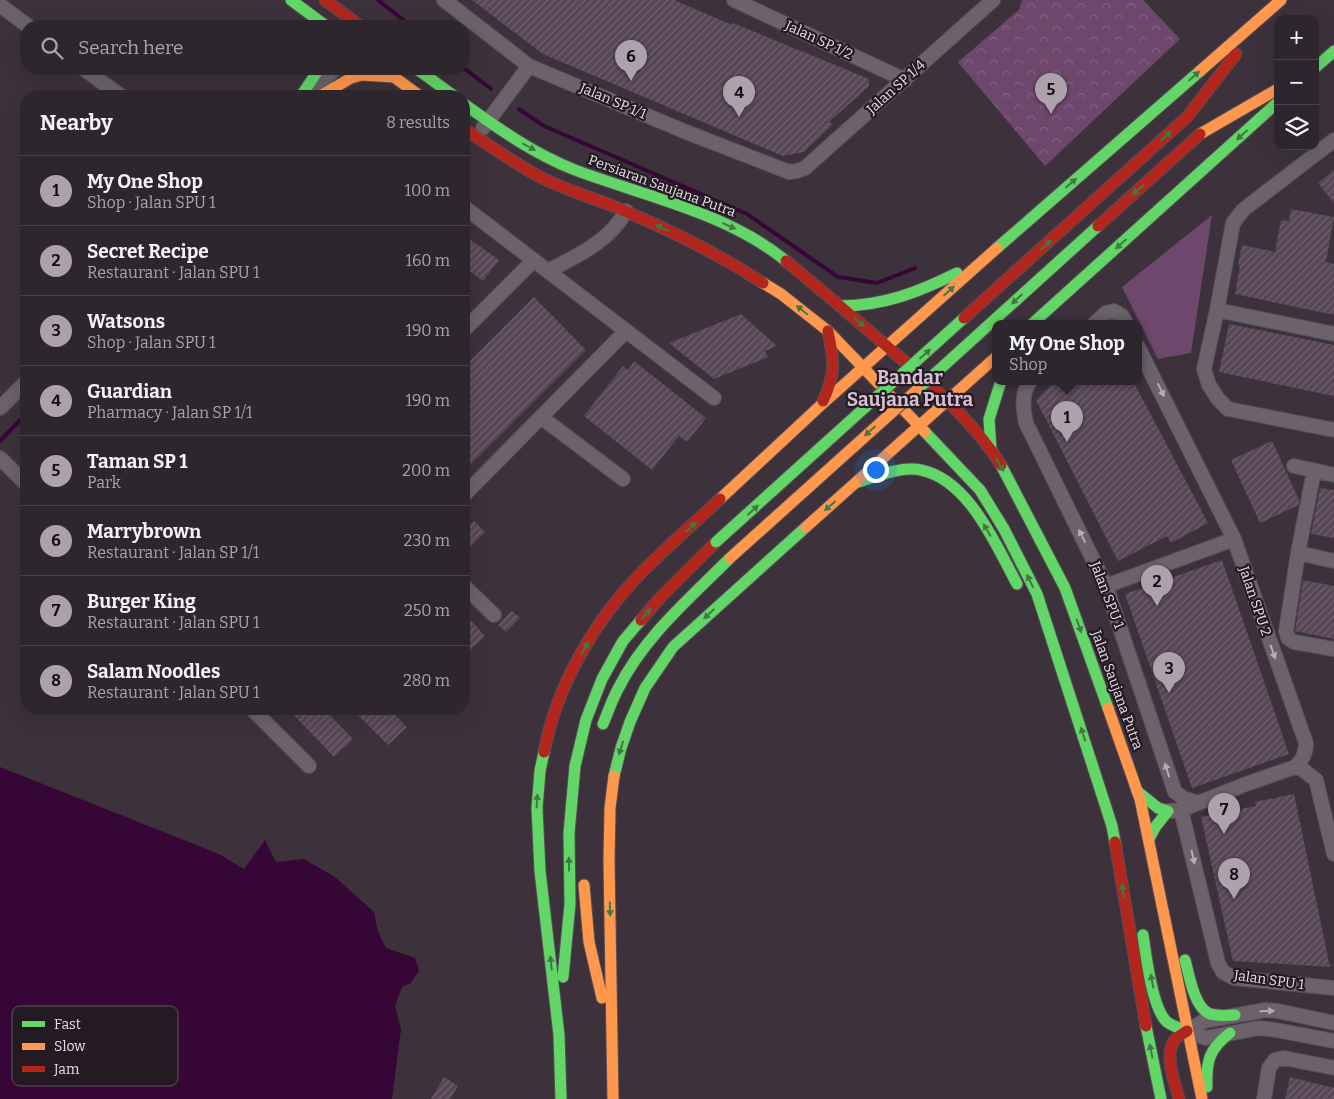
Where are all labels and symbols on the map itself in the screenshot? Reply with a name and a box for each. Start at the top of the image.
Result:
street label: Jalan SP 1/2 [782,17,855,63]
pin: 6 [615,40,647,81]
street label: Jalan SP 1/4 [862,56,929,118]
one-way arrow [1187,71,1200,82]
pin: 5 [1035,73,1067,114]
pin: 4 [723,76,755,117]
street label: Jalan SP 1/1 [576,79,649,123]
one-way arrow [1236,129,1248,141]
one-way arrow [1160,130,1172,142]
one-way arrow [522,143,537,151]
street label: Persiaran Saujana Putra [586,151,738,221]
one-way arrow [1065,177,1077,189]
one-way arrow [1132,184,1144,196]
one-way arrow [655,223,669,231]
one-way arrow [722,223,736,231]
one-way arrow [1115,238,1127,250]
one-way arrow [1039,239,1051,251]
one-way arrow [943,285,956,296]
one-way arrow [1012,293,1024,305]
one-way arrow [795,305,808,316]
one-way arrow [853,316,865,328]
one-way arrow [919,348,931,360]
district label: Bandar Saujana Putra [847,366,973,411]
one-way arrow [1157,383,1165,398]
pin: 1 [1051,401,1083,442]
one-way arrow [865,425,877,437]
your location [863,457,889,483]
one-way arrow [996,458,1005,471]
one-way arrow [824,500,837,511]
one-way arrow [746,504,759,515]
one-way arrow [685,521,697,533]
one-way arrow [983,523,992,536]
one-way arrow [1078,528,1086,543]
street label: Jalan SPU 1 [1086,558,1128,631]
street label: Jalan SPU 2 [1235,563,1275,638]
pin: 2 [1141,565,1173,606]
one-way arrow [1026,574,1034,588]
one-way arrow [640,608,651,621]
one-way arrow [703,608,715,620]
one-way arrow [1076,619,1083,634]
street label: Jalan Saujana Putra [1087,627,1147,752]
one-way arrow [580,641,589,654]
one-way arrow [1269,645,1277,660]
pin: 3 [1153,652,1185,693]
one-way arrow [1079,727,1086,742]
one-way arrow [617,740,625,755]
one-way arrow [1163,762,1171,777]
one-way arrow [534,793,542,809]
pin: 7 [1208,793,1240,834]
one-way arrow [1189,850,1197,865]
one-way arrow [565,855,573,871]
pin: 8 [1218,858,1250,899]
one-way arrow [1119,883,1127,899]
one-way arrow [606,901,614,917]
one-way arrow [547,955,555,971]
street label: Jalan SPU 1 [1232,967,1305,993]
one-way arrow [1148,972,1156,988]
legend [12,1006,178,1086]
one-way arrow [1259,1007,1275,1015]
text: Fast [54,1016,81,1033]
text: Slow [54,1038,86,1055]
one-way arrow [1147,1044,1155,1059]
text: Jam [53,1061,80,1078]

